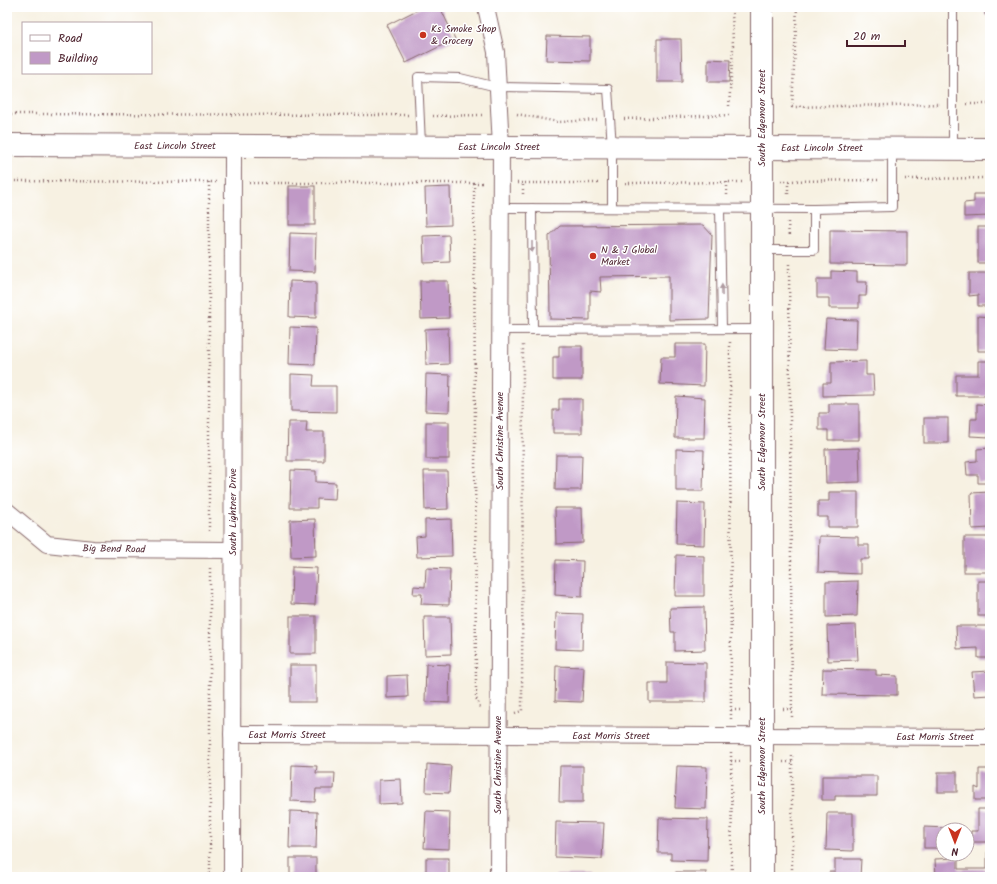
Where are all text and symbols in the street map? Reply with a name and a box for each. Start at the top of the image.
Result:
place label: Ks Smoke Shop & Grocery [431,21,496,49]
legend [22,22,152,74]
scale bar [847,22,905,48]
text: 20 m [853,27,881,46]
text: Road [58,29,83,48]
marker: Ks Smoke Shop & Grocery [418,30,428,40]
text: Building [58,49,98,68]
street label: South Edgemoor Street [754,69,770,167]
street label: East Lincoln Street [134,138,216,154]
street label: East Lincoln Street [458,139,540,155]
street label: East Lincoln Street [781,140,863,156]
one-way arrow [529,241,535,254]
place label: N & J Global Market [601,242,658,270]
marker: N & J Global Market [588,251,598,261]
one-way arrow [718,284,725,296]
street label: South Christine Avenue [492,391,508,490]
street label: South Edgemoor Street [754,393,770,491]
street label: South Lightner Drive [225,468,241,556]
street label: Big Bend Road [82,540,147,558]
street label: South Christine Avenue [490,715,506,814]
street label: South Edgemoor Street [754,717,770,815]
street label: East Morris Street [248,727,326,743]
street label: East Morris Street [572,728,650,744]
street label: East Morris Street [896,729,974,745]
north arrow [935,822,975,862]
text: N [951,842,958,860]

